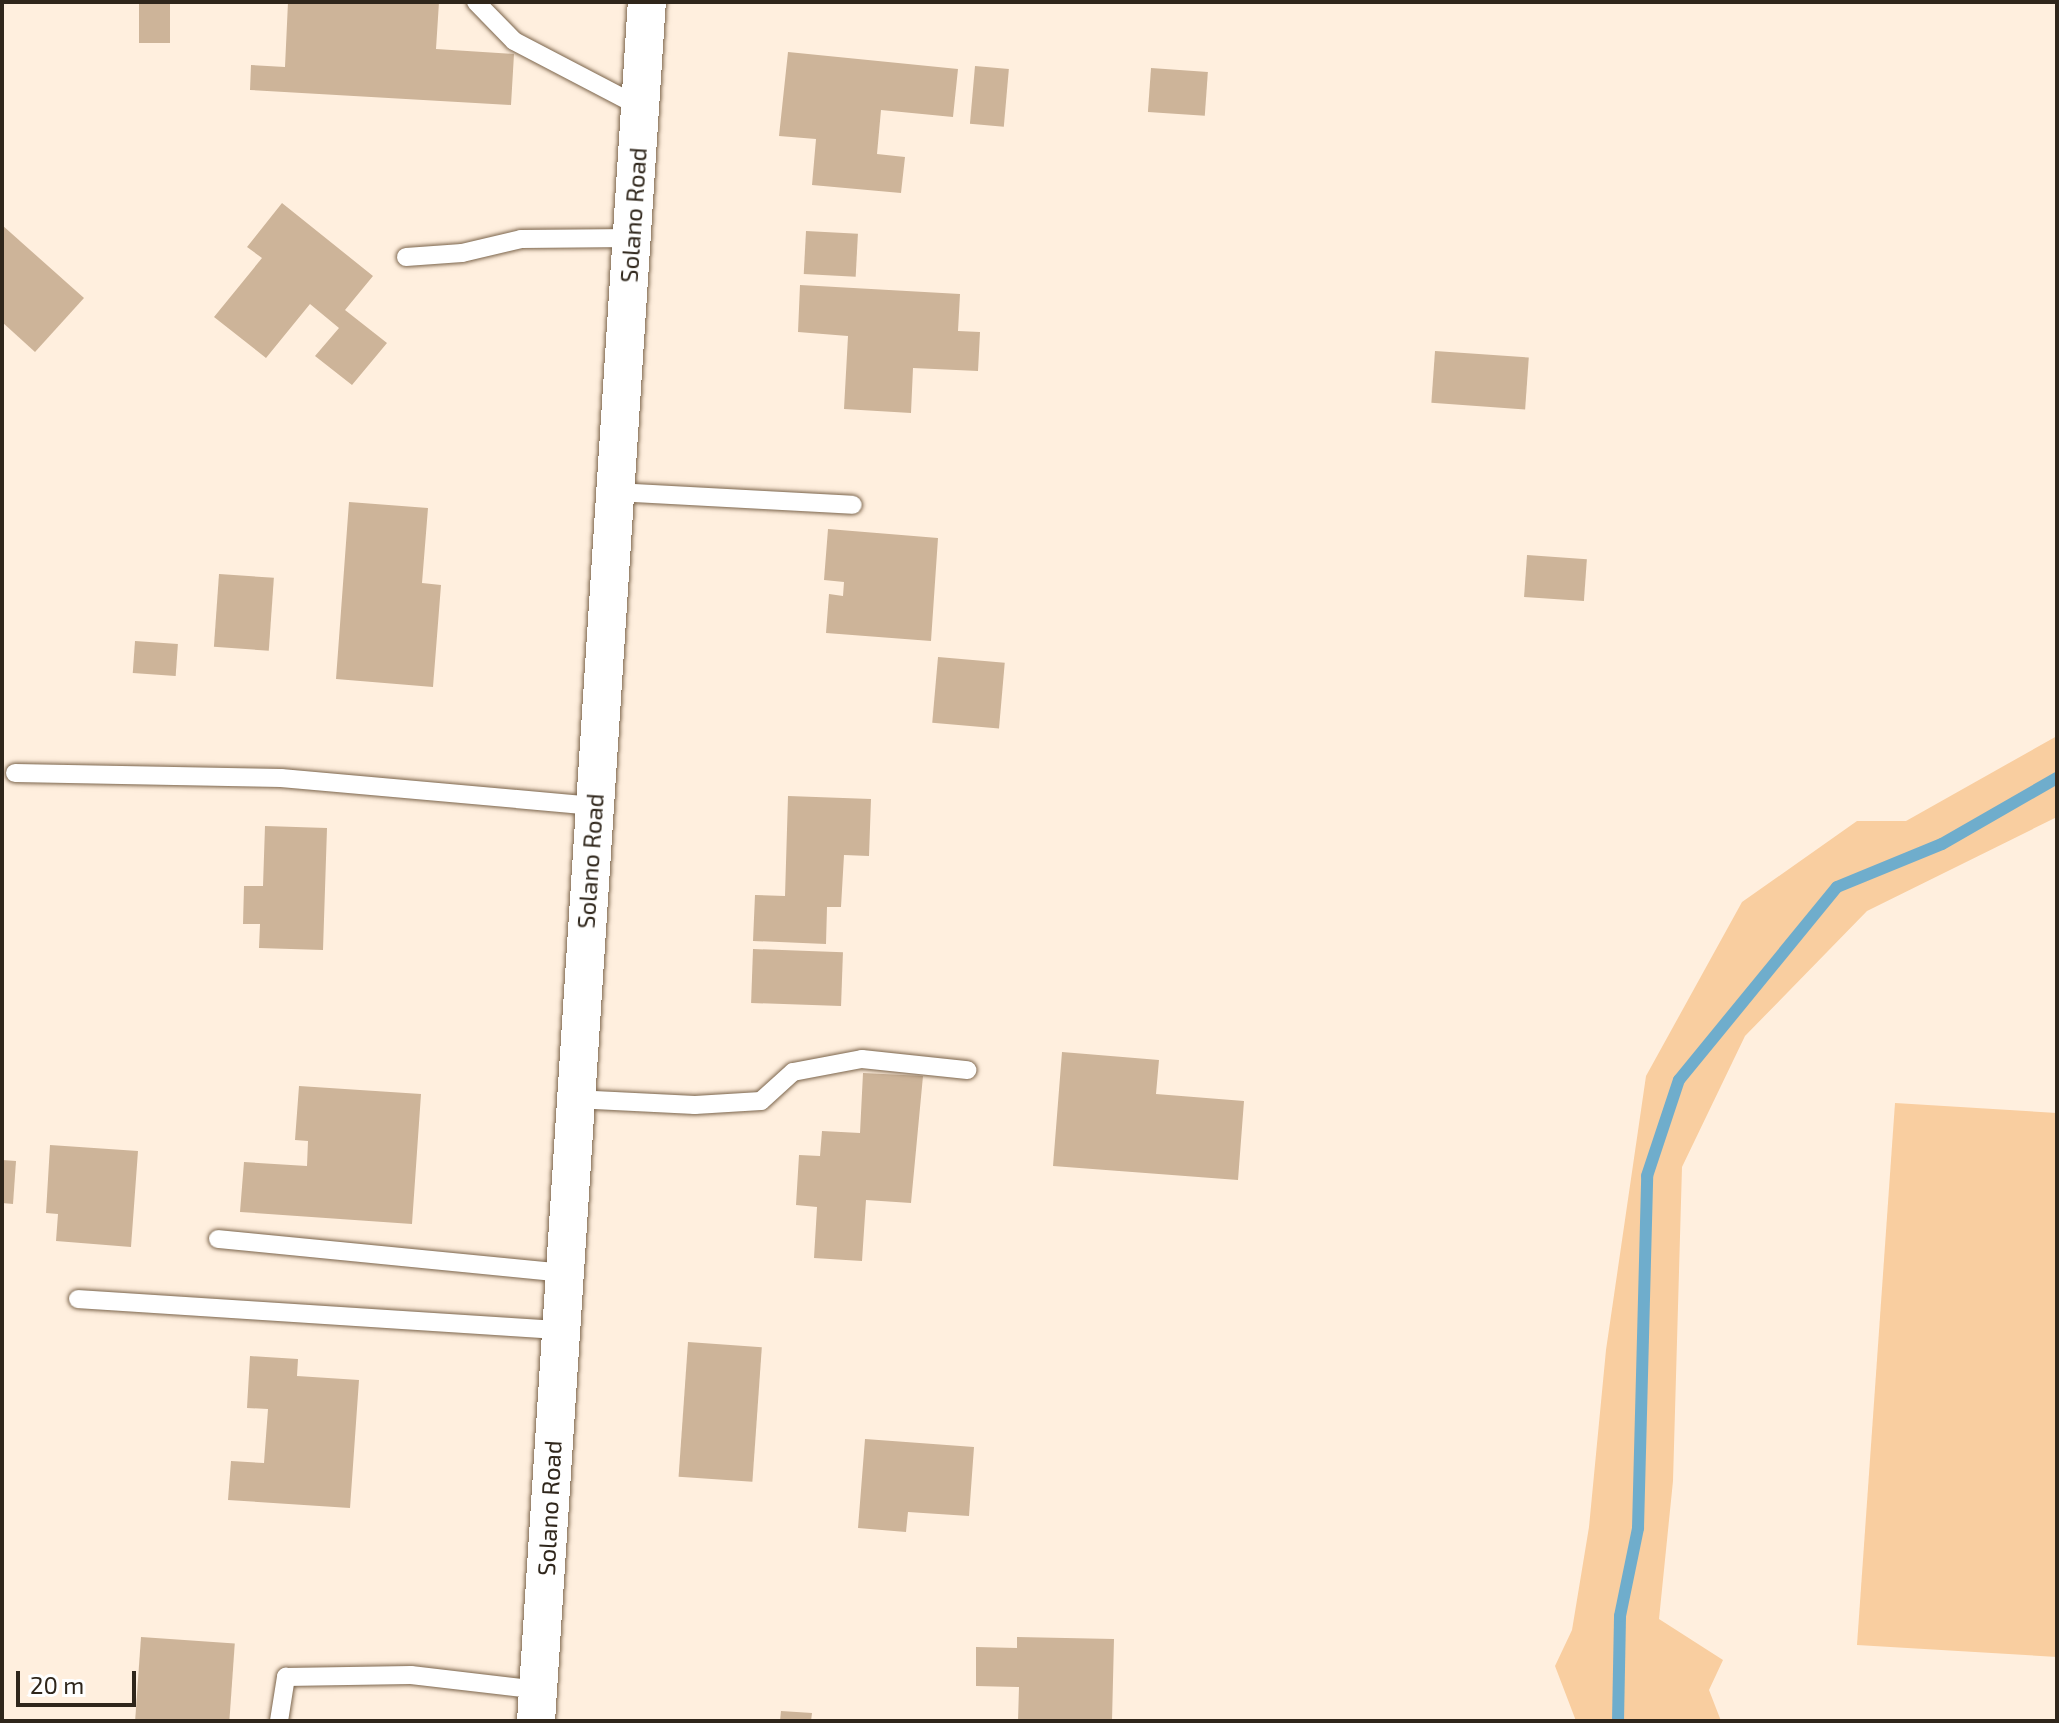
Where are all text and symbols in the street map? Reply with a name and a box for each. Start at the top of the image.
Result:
street label: Solano Road [614,146,652,284]
street label: Solano Road [571,792,609,930]
street label: Solano Road [531,1440,567,1576]
scale bar [20,1655,140,1705]
text: 20 m [30,1670,84,1699]

